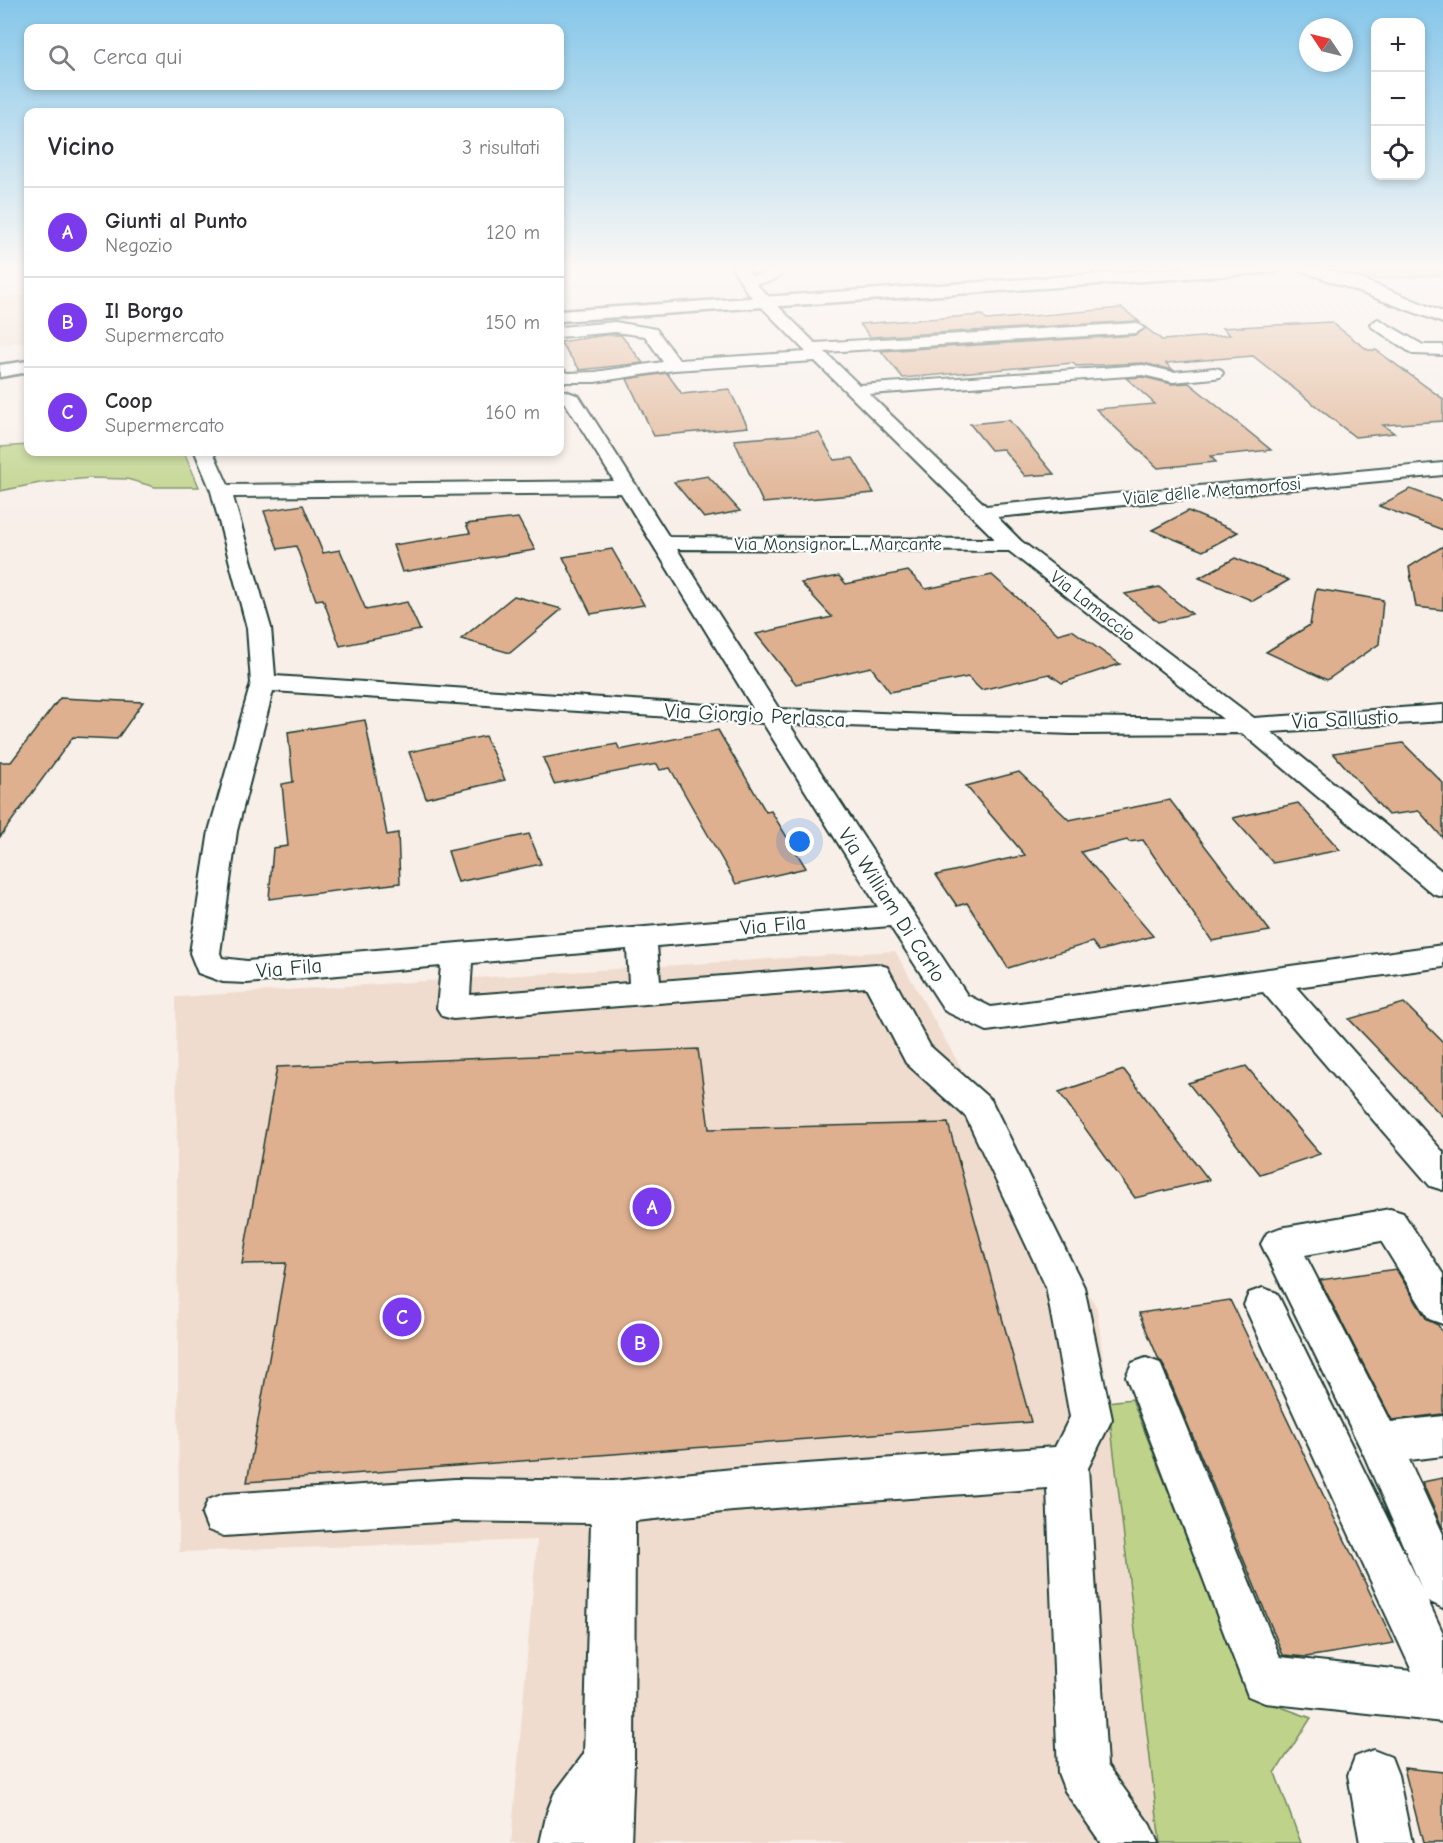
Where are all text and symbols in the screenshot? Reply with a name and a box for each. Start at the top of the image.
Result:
north arrow [1299,18,1353,72]
map controls [1371,18,1425,180]
button: + [1371,18,1425,72]
search box [24,24,564,90]
icon: search [45,41,78,74]
text: Cerca qui [93,44,183,70]
button: − [1371,72,1425,126]
button: locate [1371,126,1425,180]
text: Vicino [48,132,114,162]
text: 3 risultati [462,136,540,159]
text: Giunti al Punto [105,208,247,234]
text: A [62,221,73,244]
text: 120 m [486,221,540,244]
text: Negozio [105,234,173,257]
text: Il Borgo [105,298,183,324]
text: B [61,311,74,334]
text: 150 m [486,311,540,334]
text: Supermercato [105,324,224,347]
text: Coop [105,388,152,414]
text: C [61,401,74,424]
text: 160 m [486,401,540,424]
text: Supermercato [105,414,224,437]
street label: Viale delle Metamorfosi [1122,473,1302,510]
street label: Via Monsignor L. Marcante [734,534,942,555]
street label: Via Lamaccio [1046,567,1139,646]
street label: Via Giorgio Perlasca [664,698,846,732]
street label: Via Sallustio [1291,704,1399,734]
street label: Via William Di Carlo [833,823,951,987]
your location [785,827,814,856]
street label: Via Fila [739,910,807,940]
street label: Via Fila [255,953,323,983]
pin: A [632,1184,672,1230]
pin: C [382,1294,422,1340]
pin: B [620,1320,660,1366]

